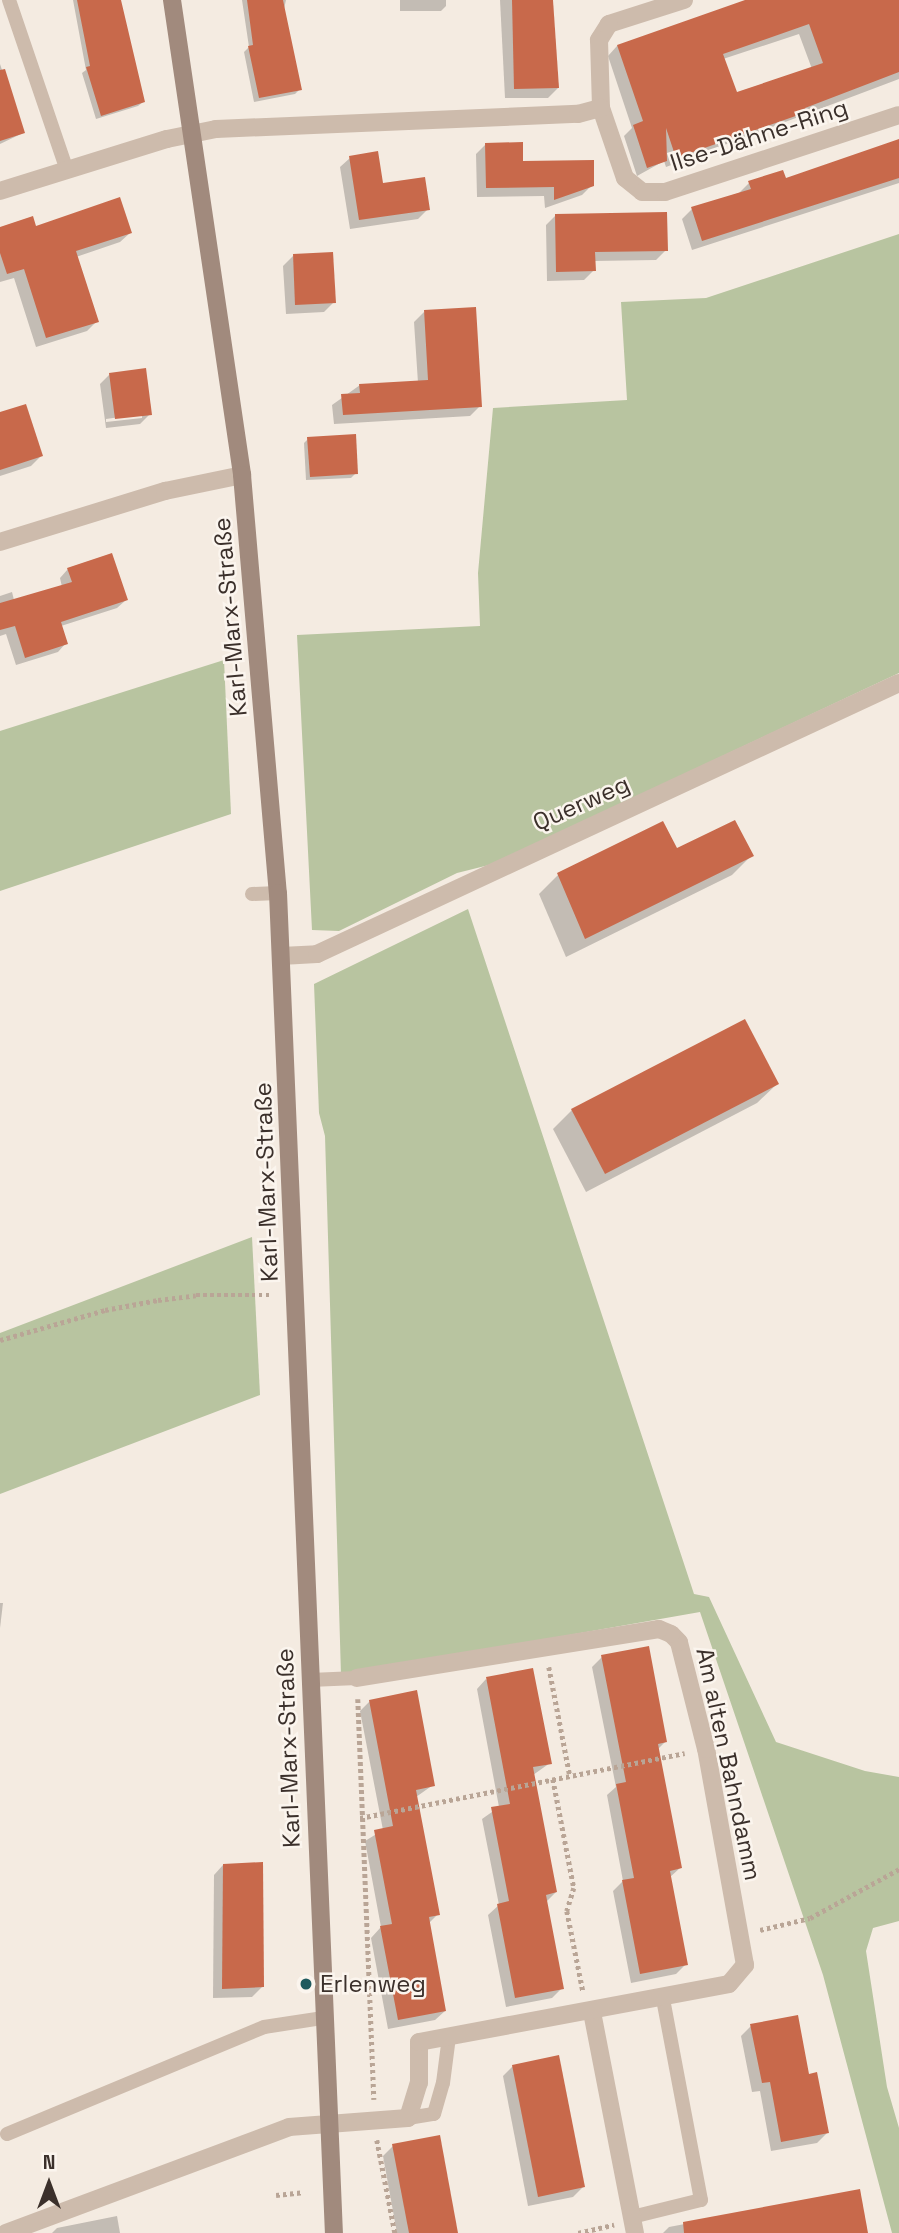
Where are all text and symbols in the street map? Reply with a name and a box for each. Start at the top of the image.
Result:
street label: Ilse-Dähne-Ring [667,93,851,177]
street label: Karl-Marx-Straße [207,516,253,718]
street label: Querweg [528,769,634,837]
street label: Karl-Marx-Straße [248,1082,284,1282]
street label: Am alten Bahndamm [690,1645,768,1883]
street label: Karl-Marx-Straße [270,1648,306,1848]
place label: Erlenweg [320,1970,426,1998]
marker: Erlenweg [298,1976,314,1992]
north arrow [14,2149,84,2219]
text: N [43,2150,55,2175]

